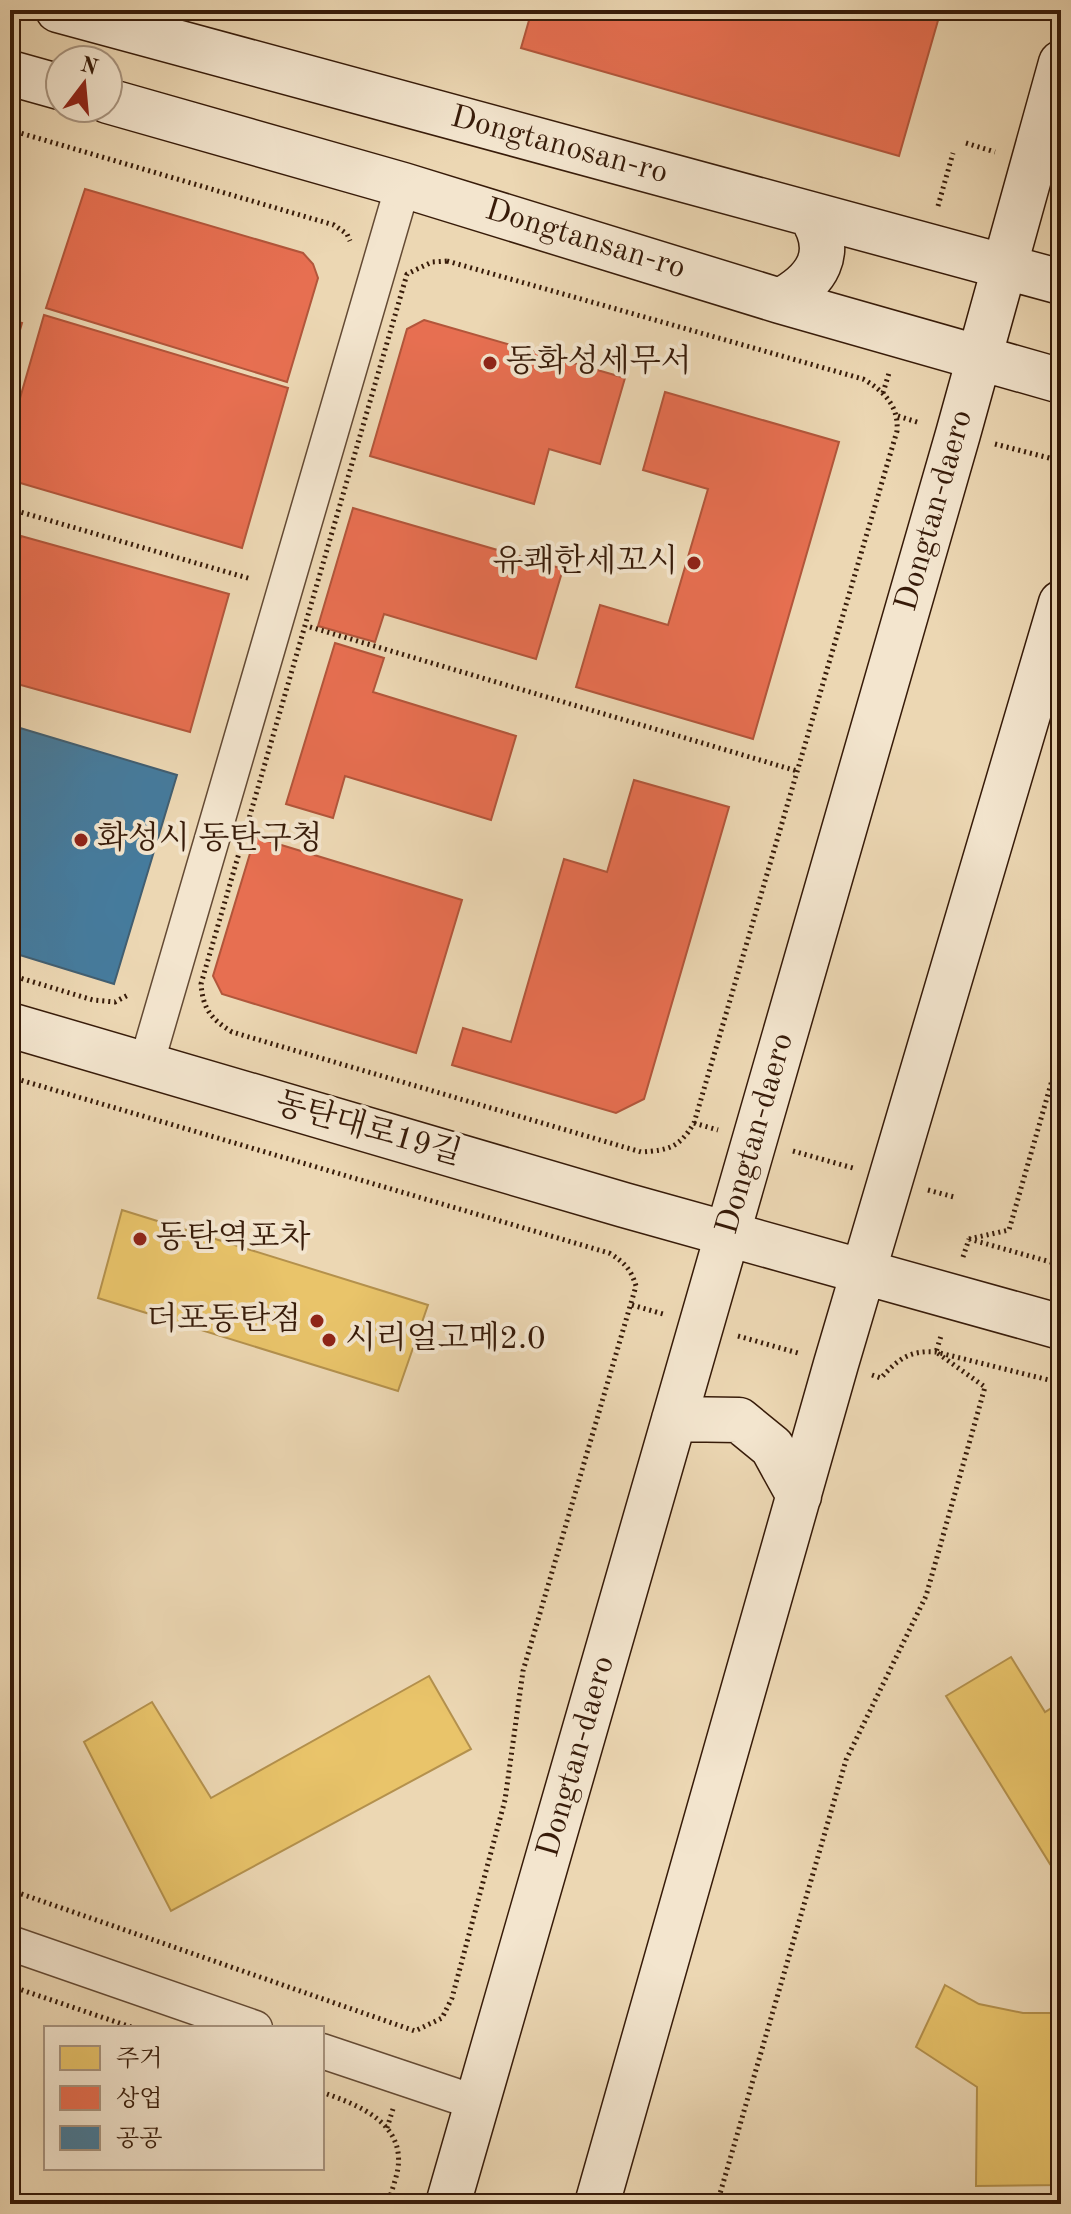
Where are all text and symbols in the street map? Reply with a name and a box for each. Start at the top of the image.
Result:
north arrow [44,44,124,124]
text: N [78,54,100,80]
street label: Dongtanosan-ro [447,102,671,190]
street label: Dongtansan-ro [481,194,689,286]
place label: 동화성세무서 [506,343,691,379]
marker: 동화성세무서 [481,354,499,372]
street label: Dongtan-daero [891,407,979,615]
place label: 유쾌한세꼬시 [493,543,678,579]
marker: 유쾌한세꼬시 [685,554,703,572]
place label: 화성시 동탄구청 [97,820,322,856]
marker: 화성시 동탄구청 [72,831,90,849]
street label: Dongtan-daero [712,1030,800,1238]
street label: 동탄대로19길 [271,1084,466,1172]
place label: 동탄역포차 [156,1219,311,1255]
marker: 동탄역포차 [131,1230,149,1248]
place label: 더포동탄점 [146,1301,301,1337]
marker: 더포동탄점 [308,1312,326,1330]
place label: 시리얼고메2.0 [345,1320,546,1356]
marker: 시리얼고메2.0 [320,1331,338,1349]
street label: Dongtan-daero [533,1653,621,1861]
legend [44,2026,324,2170]
text: 주거 [116,2046,162,2072]
text: 상업 [116,2086,162,2112]
text: 공공 [116,2127,162,2152]

